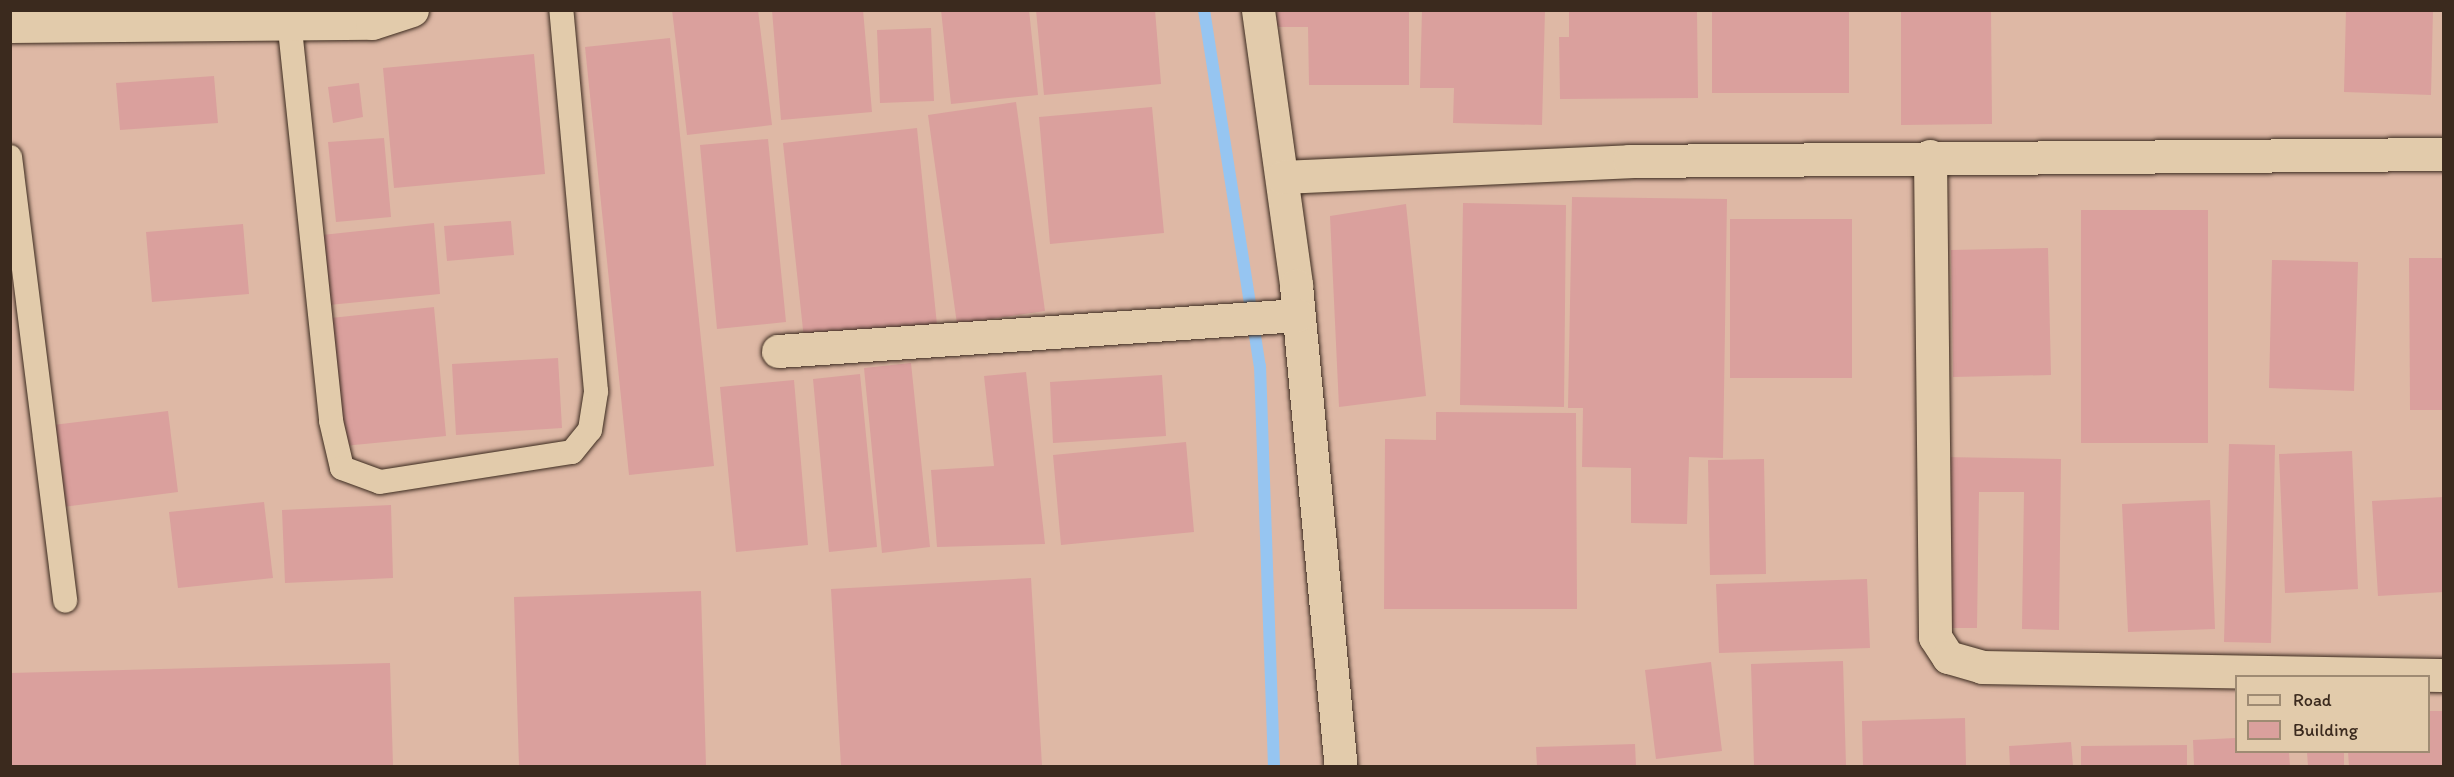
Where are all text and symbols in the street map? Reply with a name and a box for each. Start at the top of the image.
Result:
legend [2235,675,2430,753]
text: Road [2293,689,2332,711]
text: Building [2293,719,2358,741]

